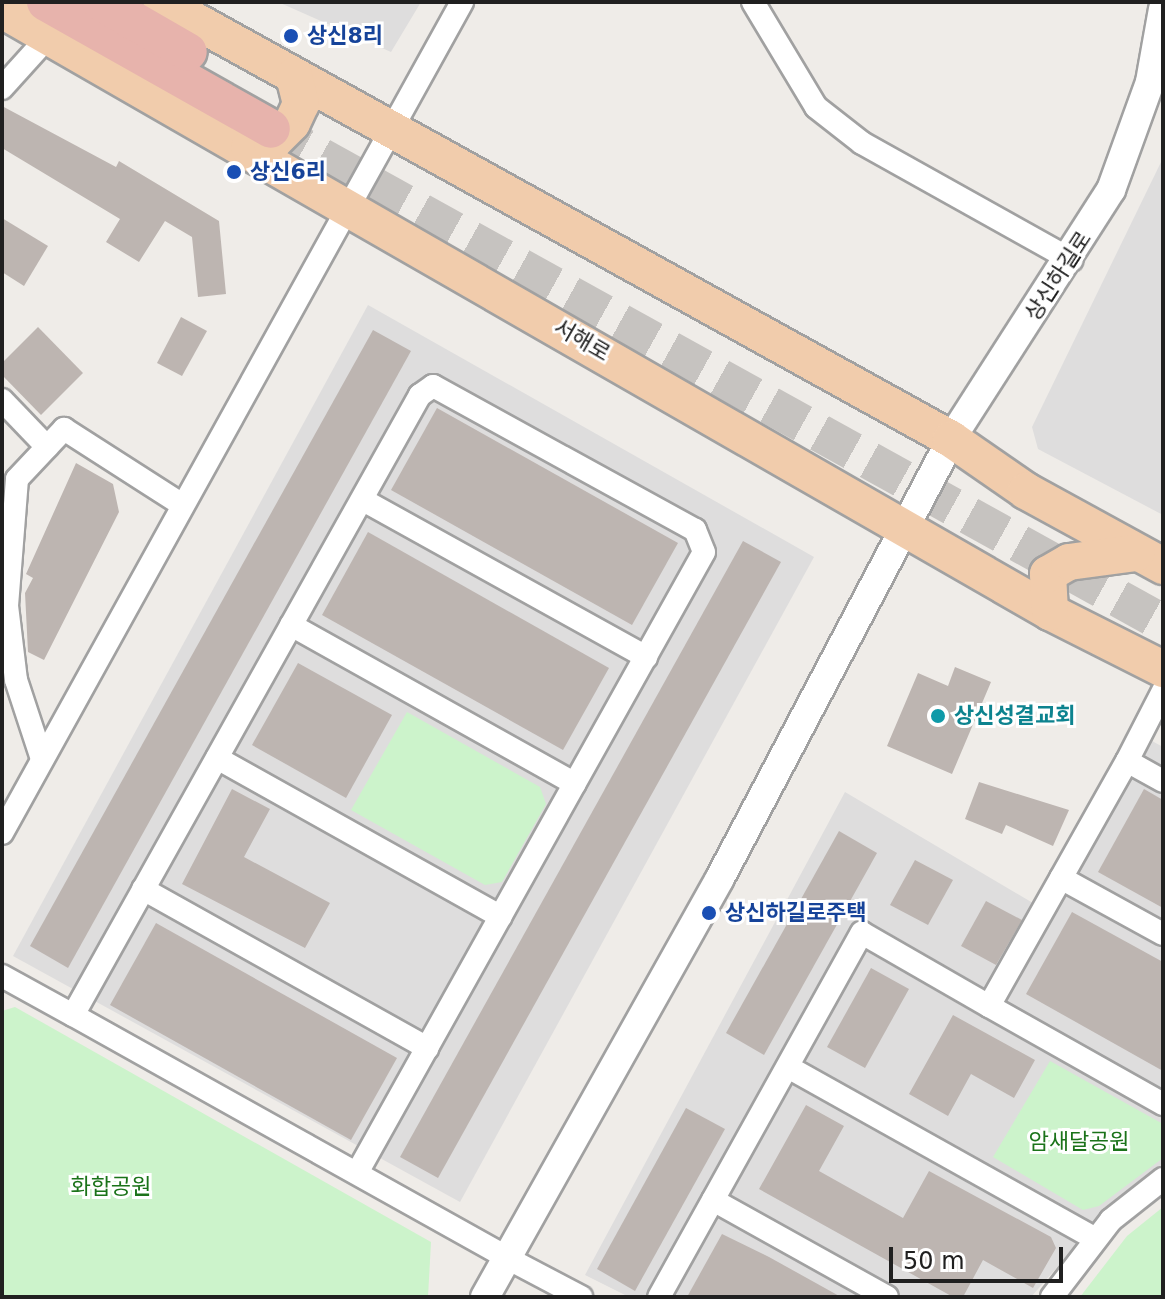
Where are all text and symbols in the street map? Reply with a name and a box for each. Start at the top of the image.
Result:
place label: 상신8리 [307,23,383,49]
marker: 상신8리 [282,27,300,45]
place label: 상신6리 [250,159,326,185]
marker: 상신6리 [225,163,243,181]
street label: 상신하길로 [1019,226,1097,326]
street label: 서해로 [549,313,615,367]
place label: 상신성결교회 [954,703,1075,729]
marker: 상신성결교회 [929,707,947,725]
place label: 상신하길로주택 [725,900,867,926]
marker: 상신하길로주택 [700,904,718,922]
park label: 암새달공원 [1028,1129,1130,1155]
park label: 화합공원 [71,1174,151,1200]
scale bar [893,1231,1067,1281]
text: 50 m [903,1247,965,1275]

